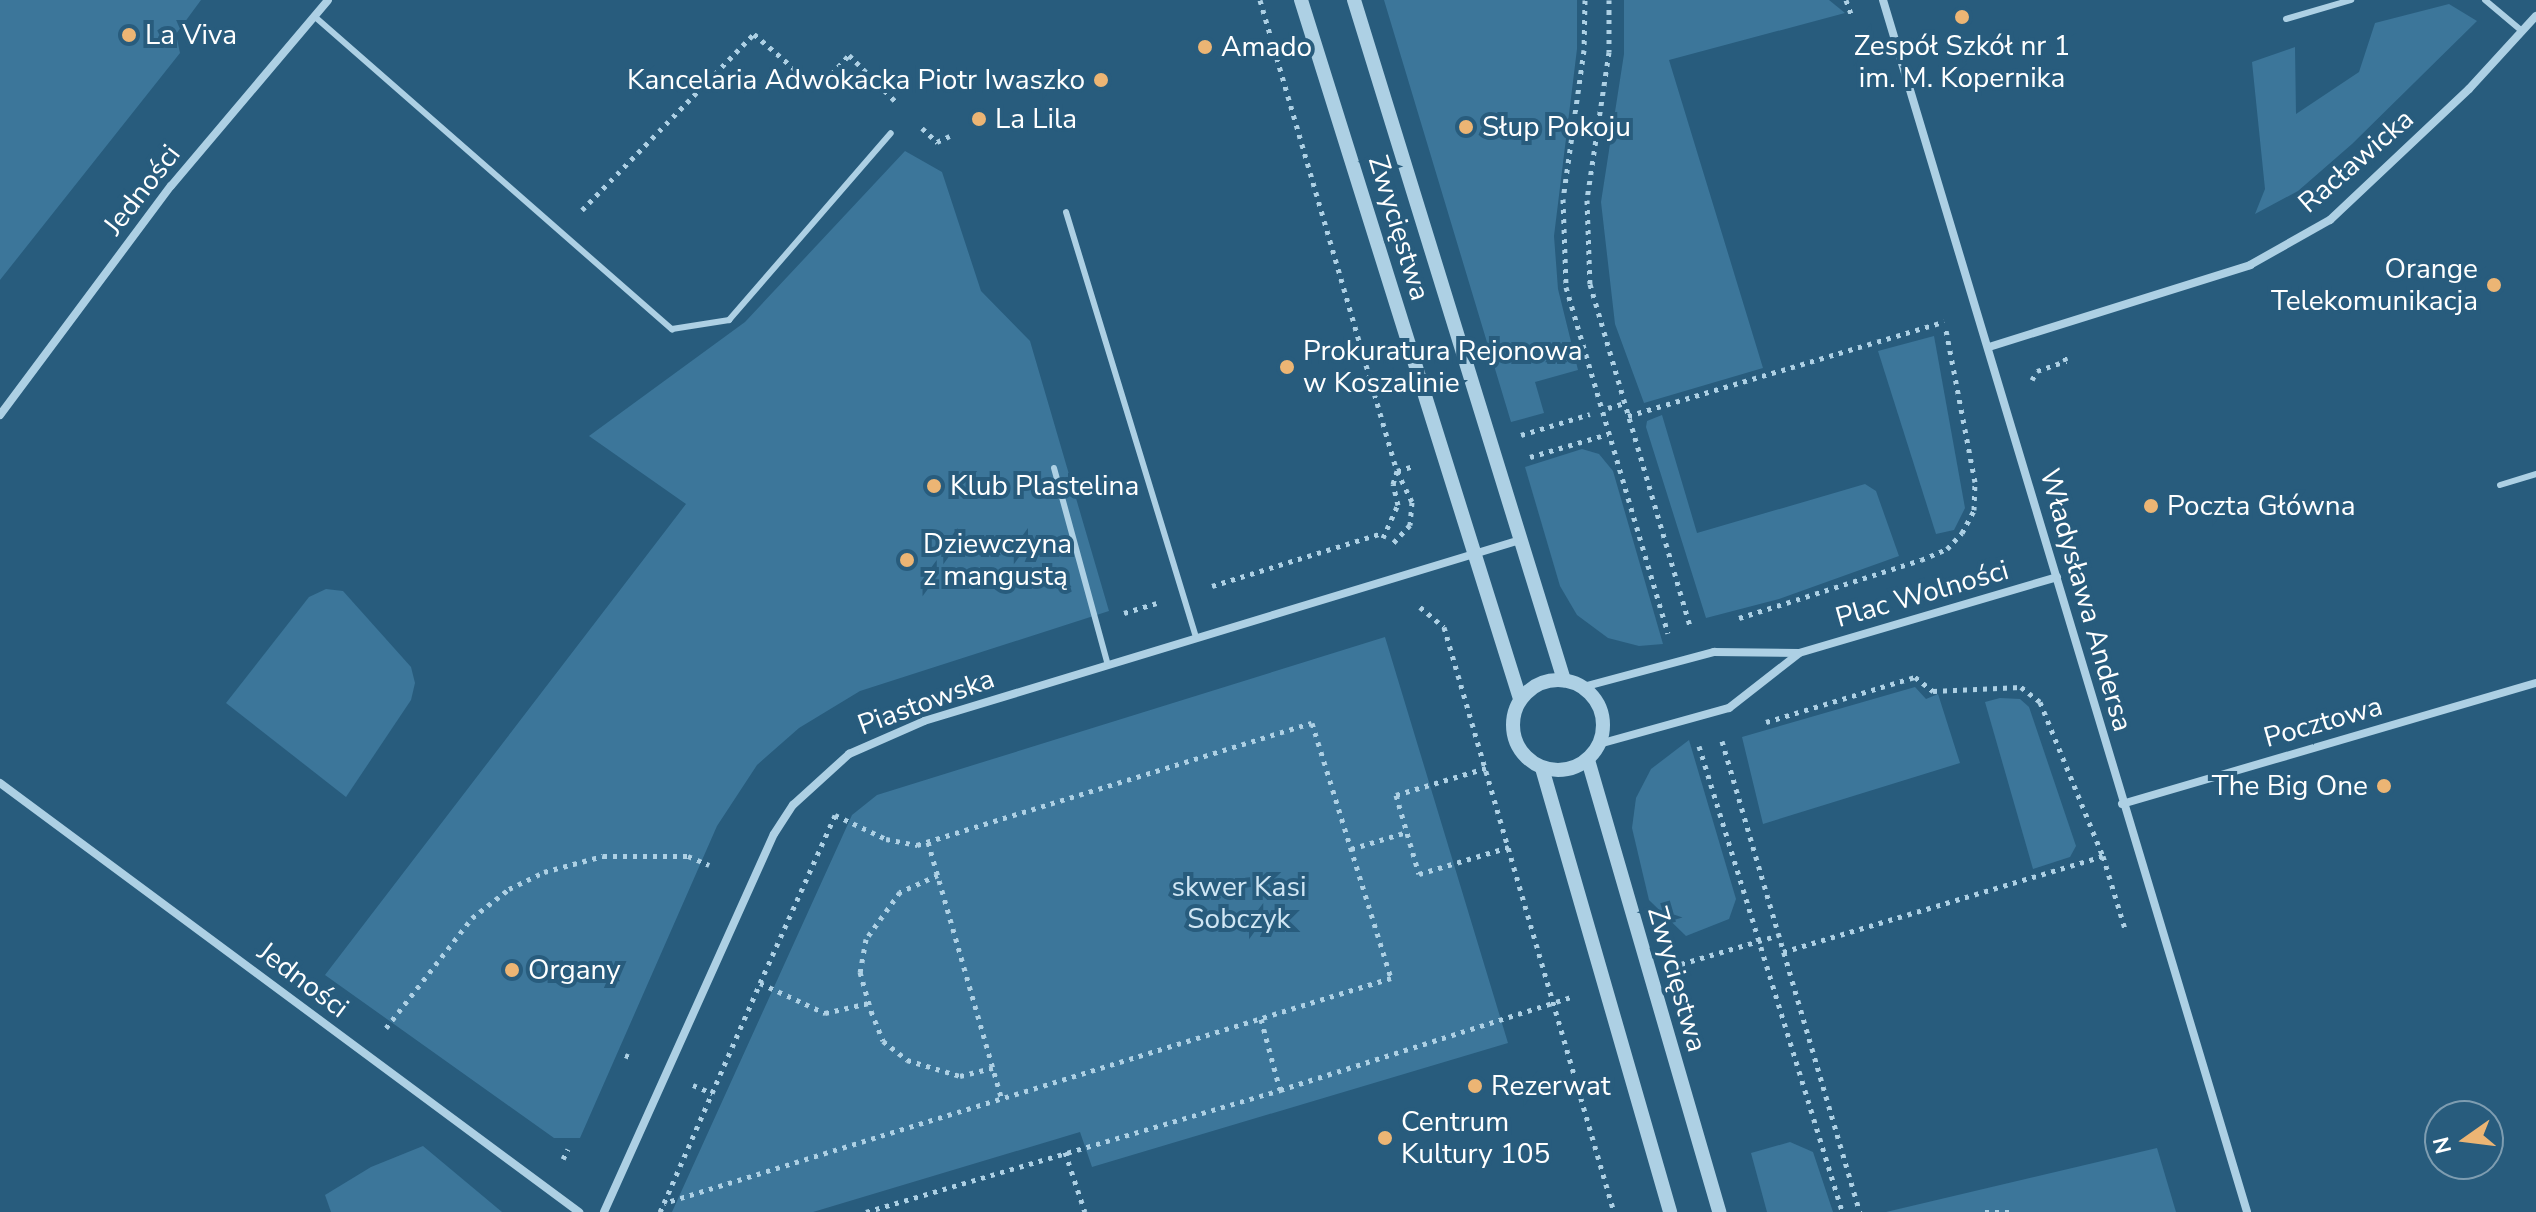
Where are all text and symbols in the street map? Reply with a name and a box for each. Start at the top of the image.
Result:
marker: Zespół Szkół nr 1 im. M. Kopernika [1953,8,1971,26]
place label: La Viva [145,18,237,52]
marker: La Viva [120,26,138,44]
place label: Zespół Szkół nr 1 im. M. Kopernika [1854,29,2070,95]
place label: Amado [1221,30,1312,64]
marker: Amado [1196,38,1214,56]
place label: Kancelaria Adwokacka Piotr Iwaszko [627,63,1085,97]
marker: Kancelaria Adwokacka Piotr Iwaszko [1092,71,1110,89]
place label: La Lila [995,102,1077,136]
street label: Racławicka [2292,102,2420,220]
marker: La Lila [970,110,988,128]
place label: Słup Pokoju [1482,110,1631,144]
marker: Słup Pokoju [1457,118,1475,136]
street label: Jedności [97,138,187,242]
street label: Zwycięstwa [1361,151,1437,305]
place label: Orange Telekomunikacja [2271,252,2478,318]
marker: Orange Telekomunikacja [2485,276,2503,294]
place label: Prokuratura Rejonowa w Koszalinie [1303,334,1583,400]
marker: Prokuratura Rejonowa w Koszalinie [1278,358,1296,376]
street label: Władysława Andersa [2032,465,2140,735]
place label: Klub Plastelina [950,469,1139,503]
marker: Klub Plastelina [925,477,943,495]
place label: Poczta Główna [2167,489,2356,523]
marker: Poczta Główna [2142,497,2160,515]
place label: Dziewczyna z mangustą [923,527,1072,593]
marker: Dziewczyna z mangustą [898,551,916,569]
street label: Plac Wolności [1832,553,2012,635]
street label: Piastowska [853,662,999,742]
street label: Pocztowa [2260,689,2386,755]
place label: The Big One [2212,769,2368,803]
marker: The Big One [2375,777,2393,795]
park label: skwer Kasi Sobczyk [1172,870,1306,936]
street label: Zwycięstwa [1640,902,1714,1056]
street label: Jedności [251,935,355,1025]
place label: Organy [528,953,621,987]
marker: Organy [503,961,521,979]
place label: Rezerwat [1491,1069,1611,1103]
marker: Rezerwat [1466,1077,1484,1095]
north arrow [2424,1100,2504,1180]
place label: Centrum Kultury 105 [1401,1105,1550,1171]
marker: Centrum Kultury 105 [1376,1129,1394,1147]
text: N [2426,1134,2459,1157]

